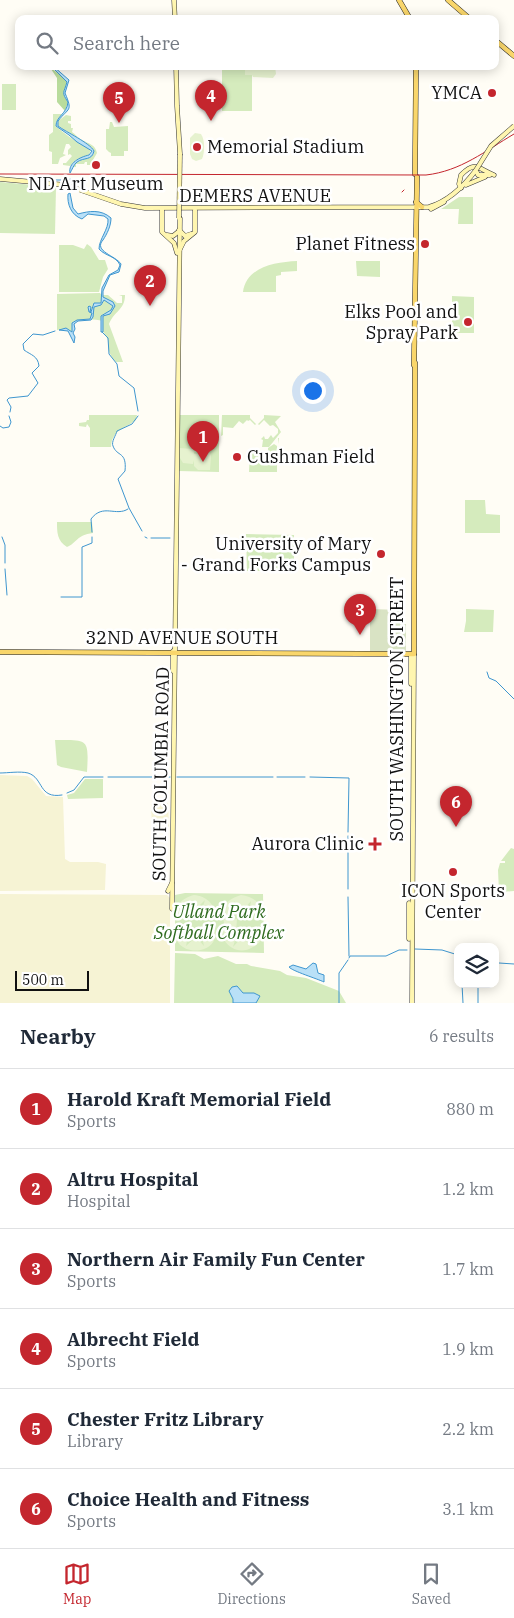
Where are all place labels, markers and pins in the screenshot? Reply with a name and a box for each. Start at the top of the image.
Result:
pin: 4 [195,80,227,121]
place label: YMCA [431,81,483,104]
pin: 5 [103,82,135,123]
marker: YMCA [486,87,498,99]
place label: Memorial Stadium [207,135,364,158]
marker: Memorial Stadium [191,141,203,153]
marker: ND Art Museum [90,159,102,171]
place label: ND Art Museum [28,172,164,195]
place label: Planet Fitness [295,232,415,255]
marker: Planet Fitness [419,238,431,250]
pin: 2 [134,265,166,306]
place label: Elks Pool and Spray Park [344,300,458,344]
marker: Elks Pool and Spray Park [462,316,474,328]
pin: 1 [187,421,219,462]
place label: Cushman Field [247,445,375,468]
marker: Cushman Field [231,451,243,463]
place label: University of Mary - Grand Forks Campus [181,532,371,576]
marker: University of Mary - Grand Forks Campus [375,548,387,560]
pin: 3 [344,594,376,635]
pin: 6 [440,786,472,827]
place label: Aurora Clinic [252,832,364,855]
marker: Aurora Clinic [368,837,382,851]
marker: ICON Sports Center [447,866,459,878]
place label: ICON Sports Center [401,879,505,923]

